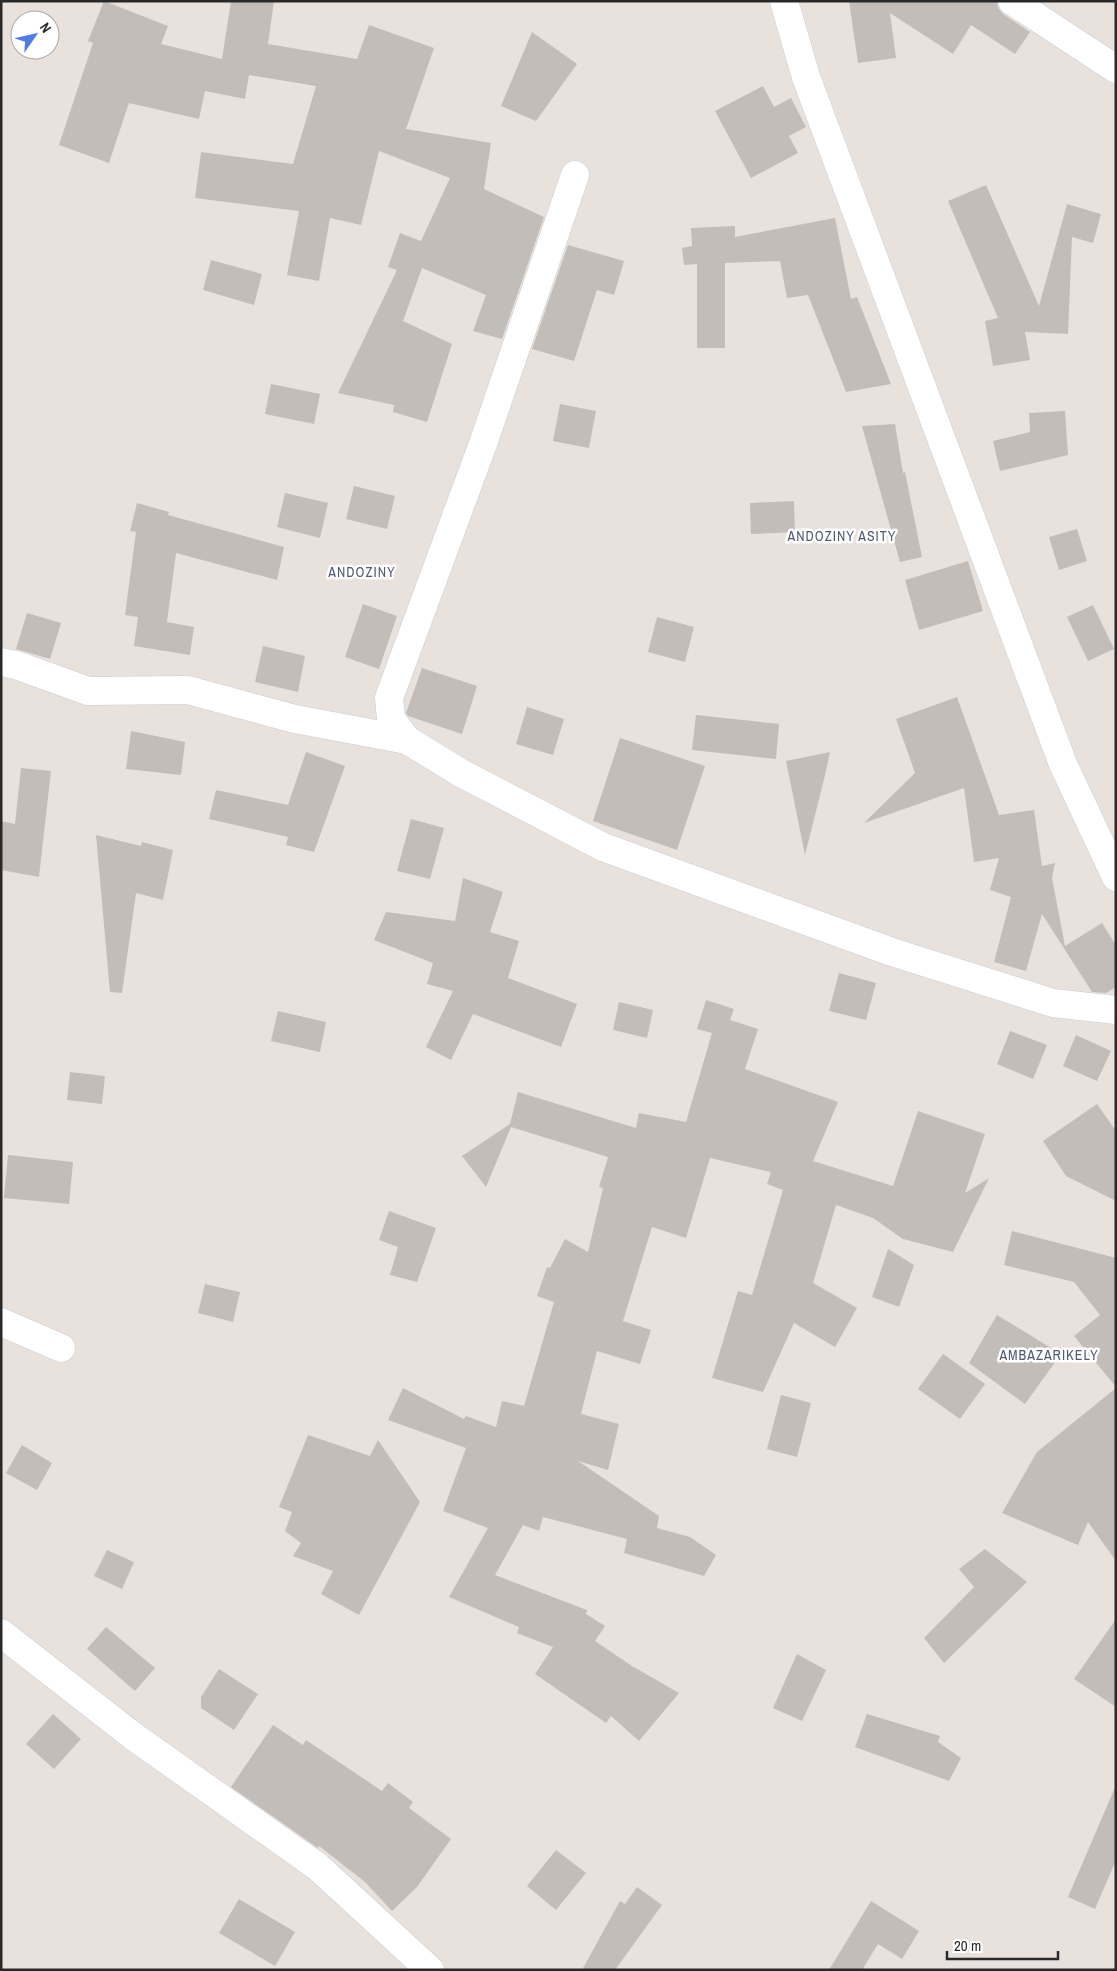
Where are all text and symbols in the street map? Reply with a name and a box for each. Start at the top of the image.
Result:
north arrow [10,10,60,60]
text: N [36,19,56,36]
district label: ANDOZINY ASITY [787,527,896,545]
district label: ANDOZINY [327,563,396,581]
district label: AMBAZARIKELY [998,1346,1099,1364]
scale bar [947,1928,1058,1960]
text: 20 m [954,1935,981,1956]

